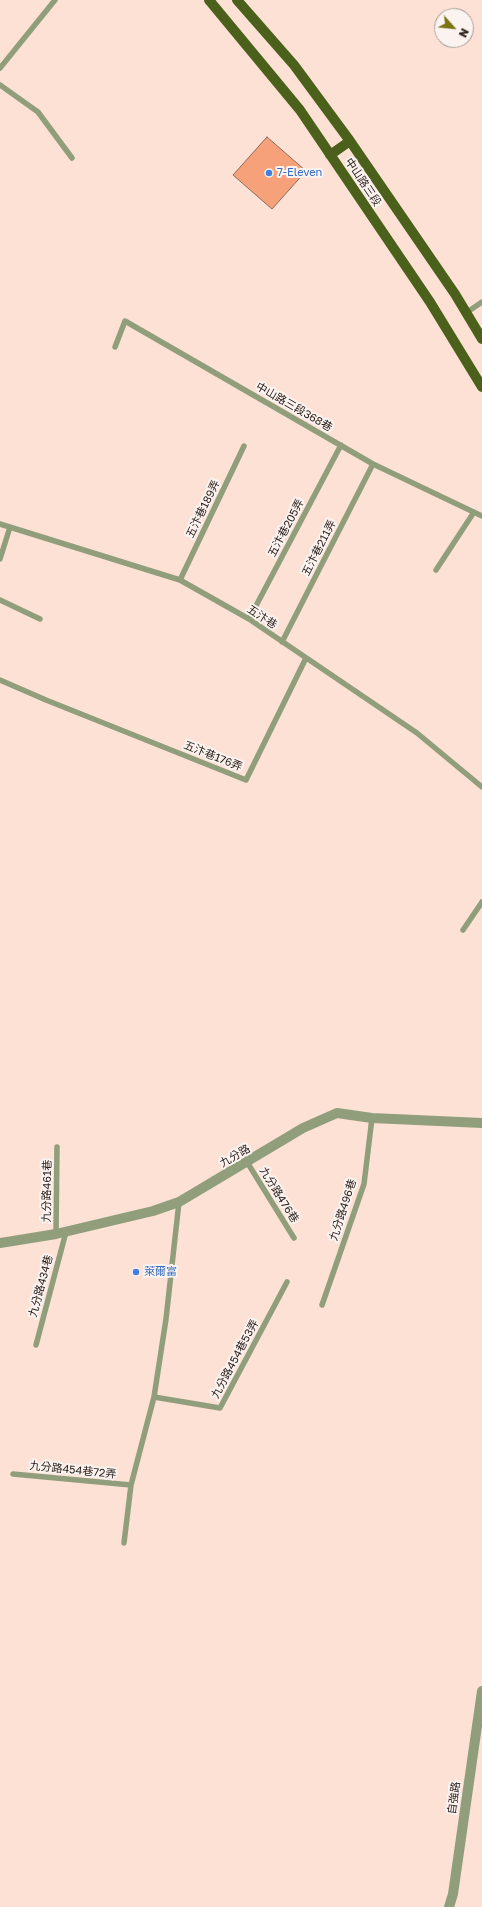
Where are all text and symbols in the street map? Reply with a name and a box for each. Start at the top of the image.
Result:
north arrow [434,8,474,48]
text: N [457,27,472,40]
street label: 中山路三段 [342,156,384,208]
place label: 7-Eleven [277,166,322,180]
marker: 7-Eleven [264,168,274,178]
street label: 中山路三段368巷 [254,380,334,434]
street label: 五汴巷189弄 [183,478,223,540]
street label: 五汴巷205弄 [265,497,307,559]
street label: 五汴巷211弄 [299,518,339,578]
street label: 五汴巷 [245,602,279,632]
street label: 五汴巷176弄 [182,738,244,774]
street label: 九分路 [217,1142,253,1170]
street label: 九分路461巷 [40,1160,54,1222]
street label: 九分路476巷 [257,1165,301,1225]
street label: 九分路496巷 [327,1178,359,1242]
street label: 九分路434巷 [26,1253,56,1319]
place label: 萊爾富 [144,1265,177,1279]
marker: 萊爾富 [131,1267,141,1277]
street label: 九分路454巷53弄 [209,1317,261,1401]
street label: 九分路454巷72弄 [29,1459,117,1481]
street label: 自強路 [445,1781,463,1815]

